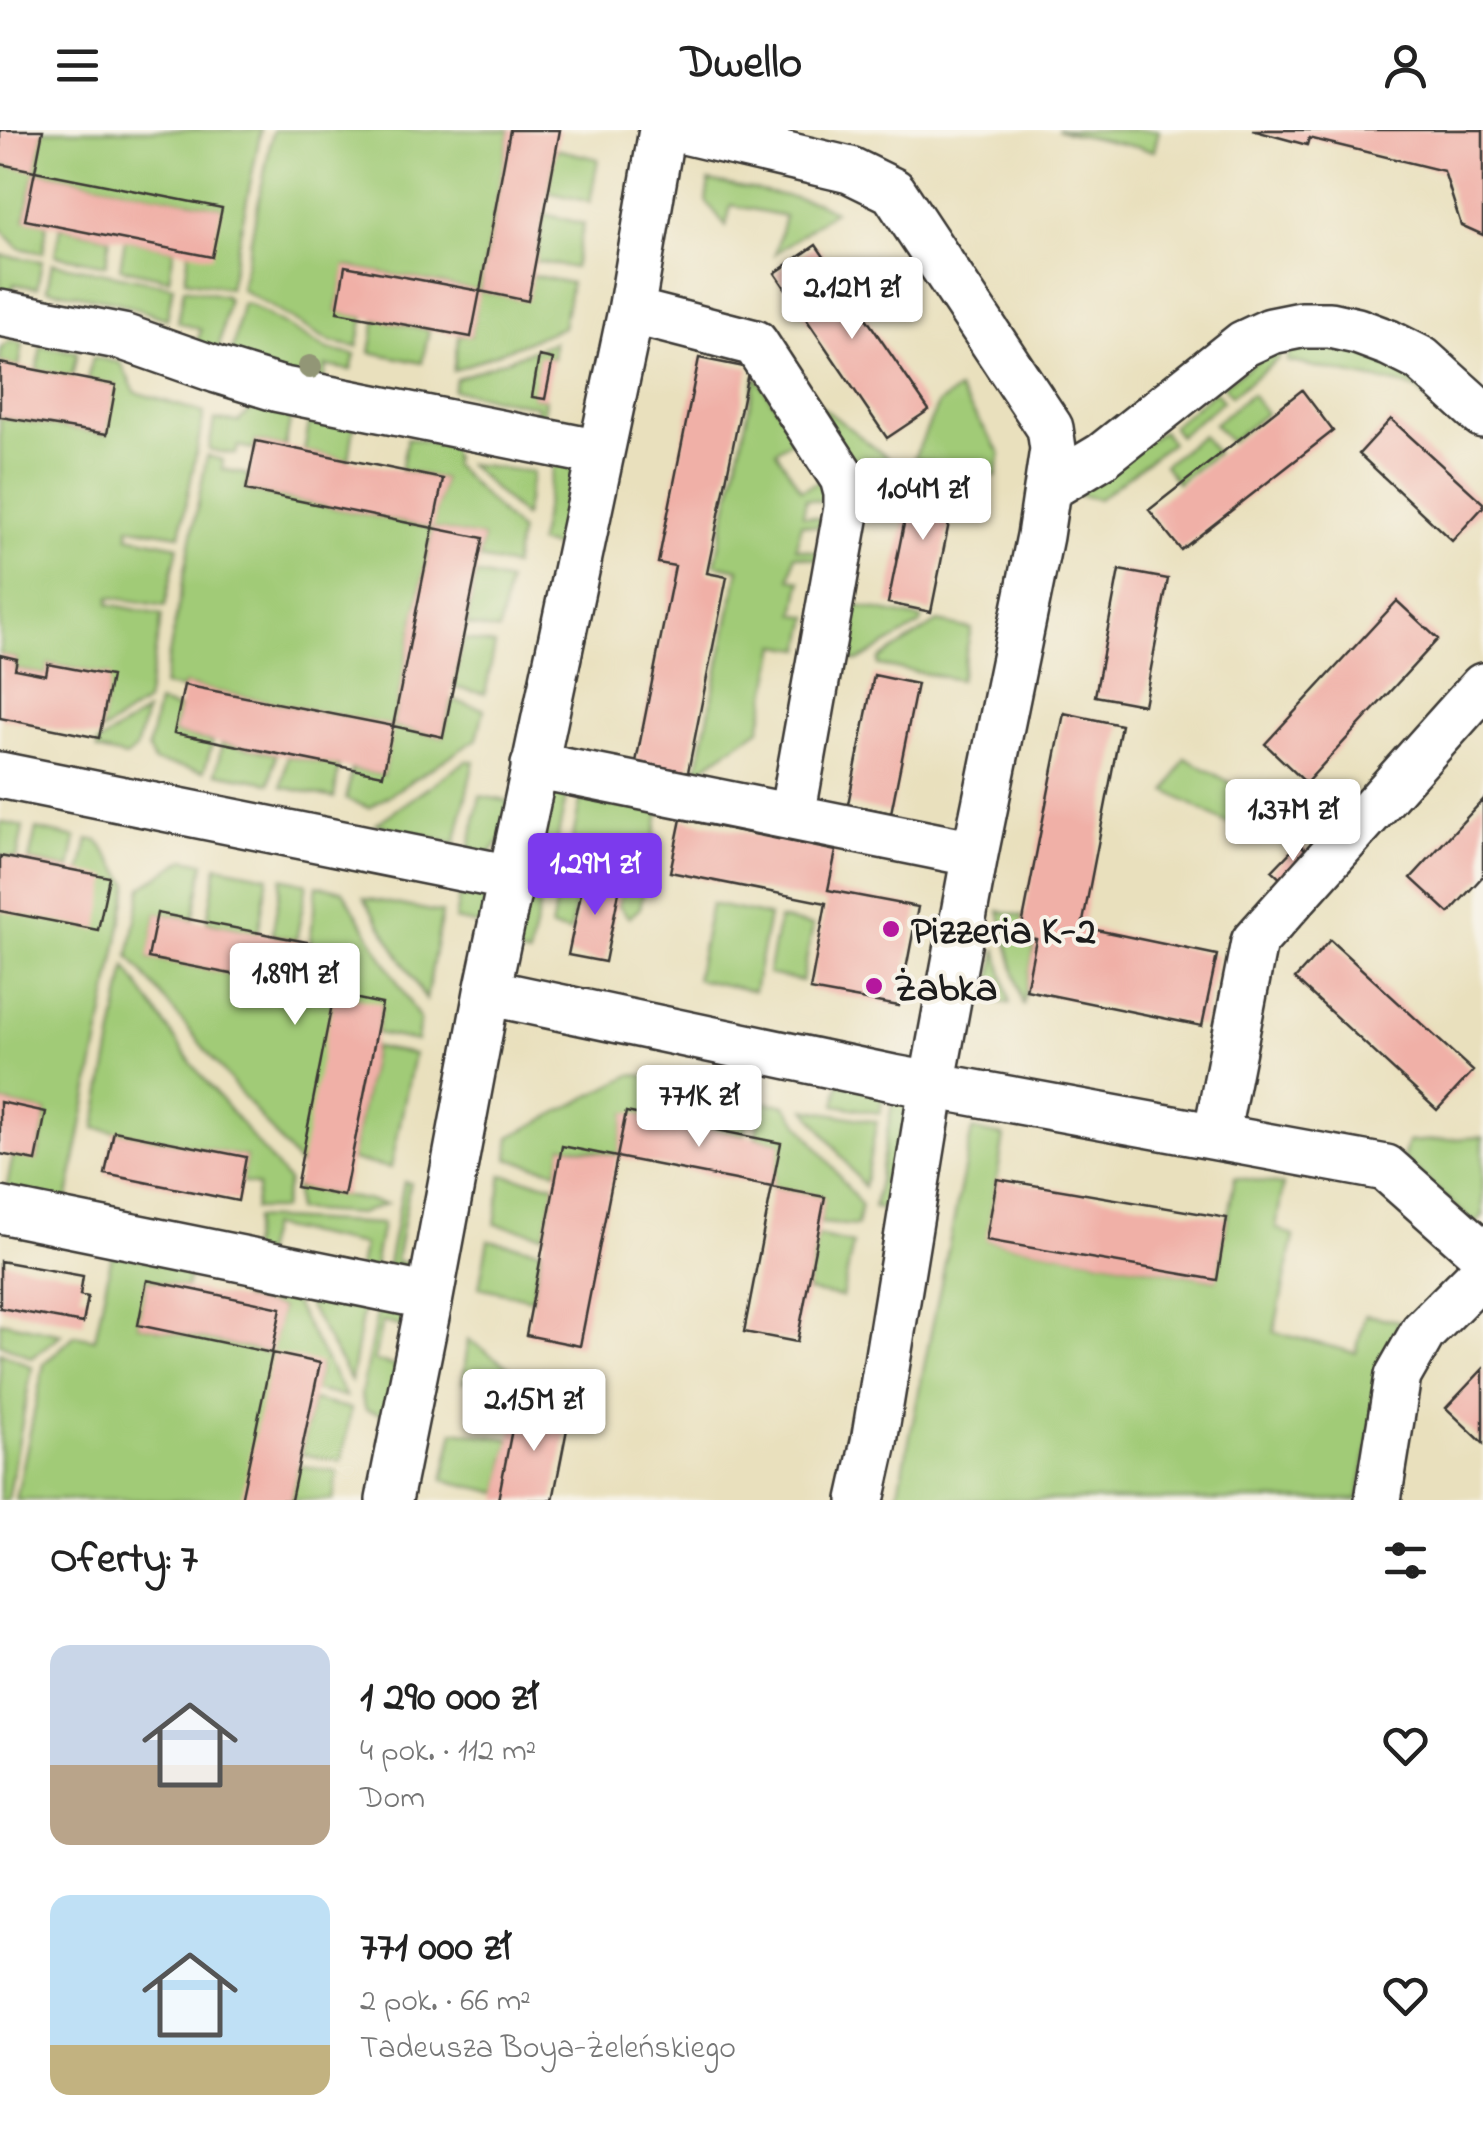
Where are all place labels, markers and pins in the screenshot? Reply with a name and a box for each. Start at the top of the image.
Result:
pin: 2.12M zł [749,257,955,342]
pin: 1.04M zł [820,458,1026,543]
pin: 1.37M zł [1190,779,1396,864]
pin: 1.29M zł [492,833,698,918]
place label: Pizzeria K-2 [911,904,1096,963]
marker: Pizzeria K-2 [880,918,902,940]
pin: 1.89M zł [192,943,398,1028]
place label: Żabka [894,961,997,1020]
marker: Żabka [863,975,885,997]
pin: 771K zł [607,1065,791,1150]
pin: 2.15M zł [431,1369,637,1454]

